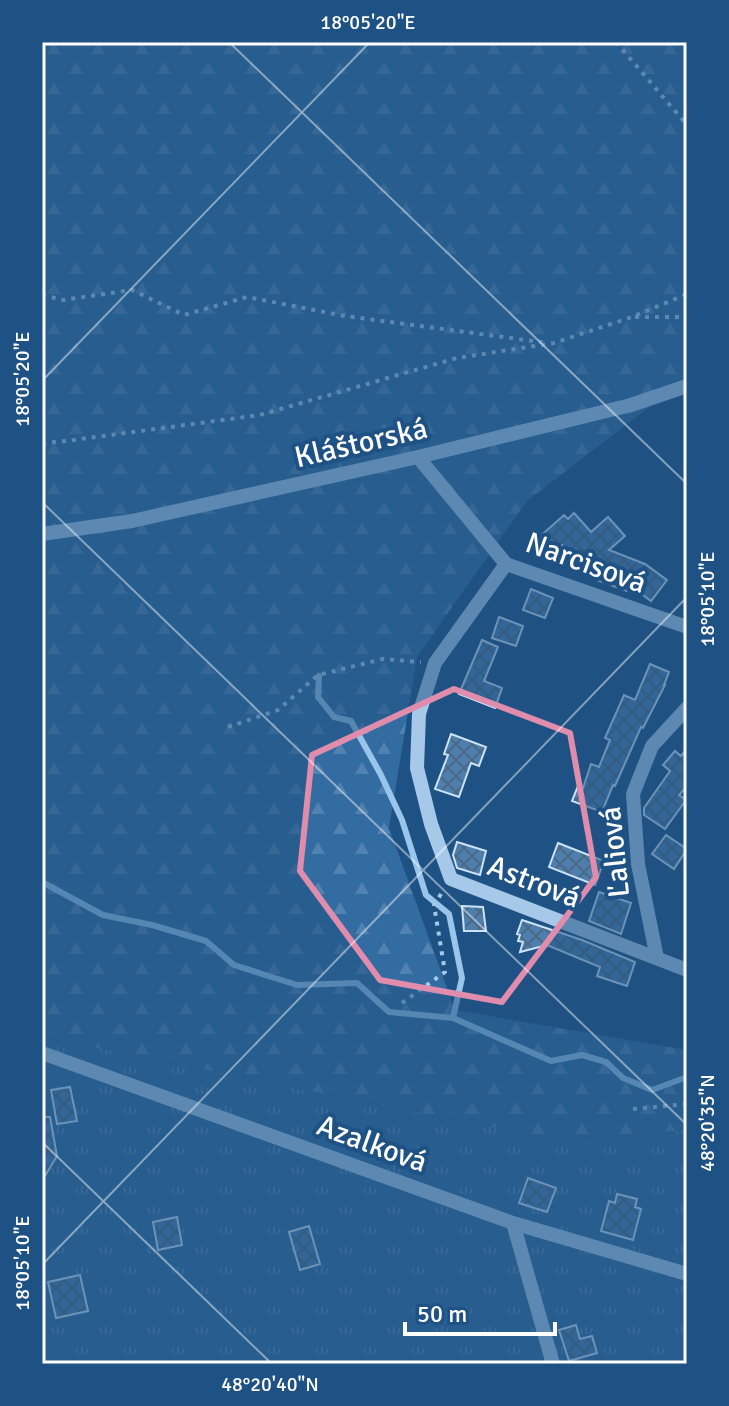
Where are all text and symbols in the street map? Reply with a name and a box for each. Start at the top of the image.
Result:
text: 18°05'20"E [320,10,416,35]
text: 18°05'20"E [10,331,35,427]
street label: Kláštorská [291,410,431,476]
street label: Narcisová [521,524,651,602]
text: 18°05'10"E [695,551,720,647]
street label: Ľaliová [592,805,638,899]
street label: Astrová [482,847,586,917]
text: 48°20'35"N [695,1074,720,1172]
street label: Azalková [312,1107,432,1181]
text: 18°05'10"E [10,1215,35,1311]
scale bar [405,1286,555,1336]
text: 50 m [417,1299,467,1329]
text: 48°20'40"N [221,1372,319,1397]

